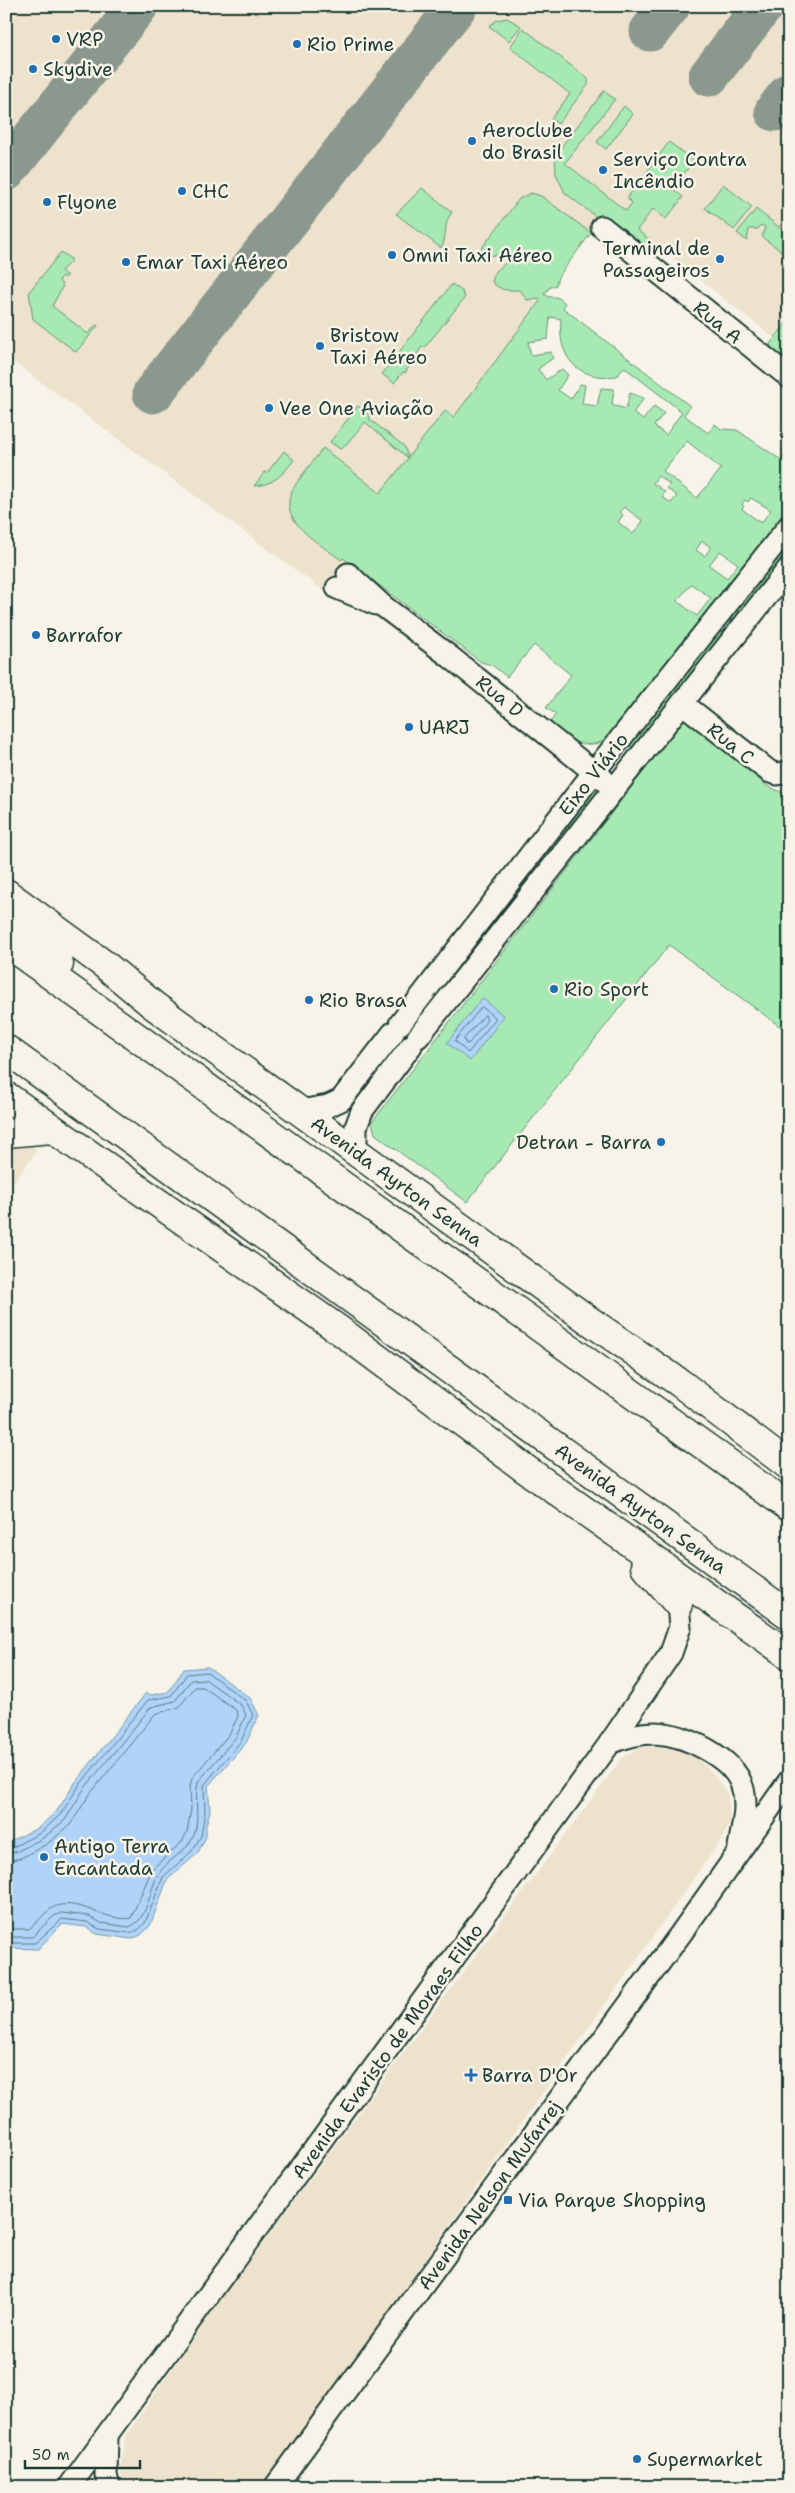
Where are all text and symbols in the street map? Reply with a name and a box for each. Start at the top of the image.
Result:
place label: VRP [66,27,103,52]
place label: Rio Prime [307,32,394,57]
marker: VRP [50,33,62,45]
marker: Rio Prime [291,38,303,50]
place label: Skydive [43,57,113,82]
marker: Skydive [27,63,39,75]
place label: Aeroclube do Brasil [482,118,573,165]
marker: Aeroclube do Brasil [466,135,478,147]
place label: Serviço Contra Incêndio [613,147,747,194]
marker: Serviço Contra Incêndio [597,164,609,176]
place label: CHC [192,179,229,204]
marker: CHC [176,185,188,197]
place label: Flyone [57,190,117,215]
marker: Flyone [41,196,53,208]
place label: Terminal de Passageiros [602,236,710,283]
place label: Omni Taxi Aéreo [402,243,553,268]
marker: Omni Taxi Aéreo [386,249,398,261]
place label: Emar Taxi Aéreo [136,250,288,275]
marker: Terminal de Passageiros [714,253,726,265]
marker: Emar Taxi Aéreo [120,256,132,268]
street label: Rua A [688,295,747,350]
place label: Bristow Taxi Aéreo [330,323,427,370]
marker: Bristow Taxi Aéreo [314,340,326,352]
place label: Vee One Aviação [279,396,433,421]
marker: Vee One Aviação [263,402,275,414]
place label: Barrafor [46,623,123,648]
marker: Barrafor [30,629,42,641]
street label: Rua D [471,670,529,723]
place label: UARJ [419,715,470,740]
street label: Rua C [702,717,759,770]
marker: UARJ [403,721,415,733]
street label: Eixo Viário [553,728,634,821]
place label: Rio Sport [564,977,649,1002]
marker: Rio Sport [548,983,560,995]
place label: Rio Brasa [319,988,407,1013]
marker: Rio Brasa [303,994,315,1006]
street label: Avenida Ayrton Senna [306,1111,488,1252]
place label: Detran - Barra [516,1130,651,1155]
marker: Detran - Barra [655,1136,667,1148]
street label: Avenida Ayrton Senna [550,1438,732,1579]
place label: Antigo Terra Encantada [54,1834,170,1881]
marker: Antigo Terra Encantada [38,1851,50,1863]
street label: Avenida Evaristo de Moraes Filho [286,1919,489,2184]
place label: Barra D'Or [482,2063,578,2088]
marker: Barra D'Or [464,2068,478,2082]
street label: Avenida Nelson Mufarrej [412,2095,567,2295]
place label: Via Parque Shopping [518,2188,706,2213]
marker: Via Parque Shopping [502,2194,514,2206]
scale bar [25,2438,140,2470]
text: 50 m [32,2445,70,2465]
place label: Supermarket [647,2447,763,2472]
marker: Supermarket [631,2453,643,2465]

